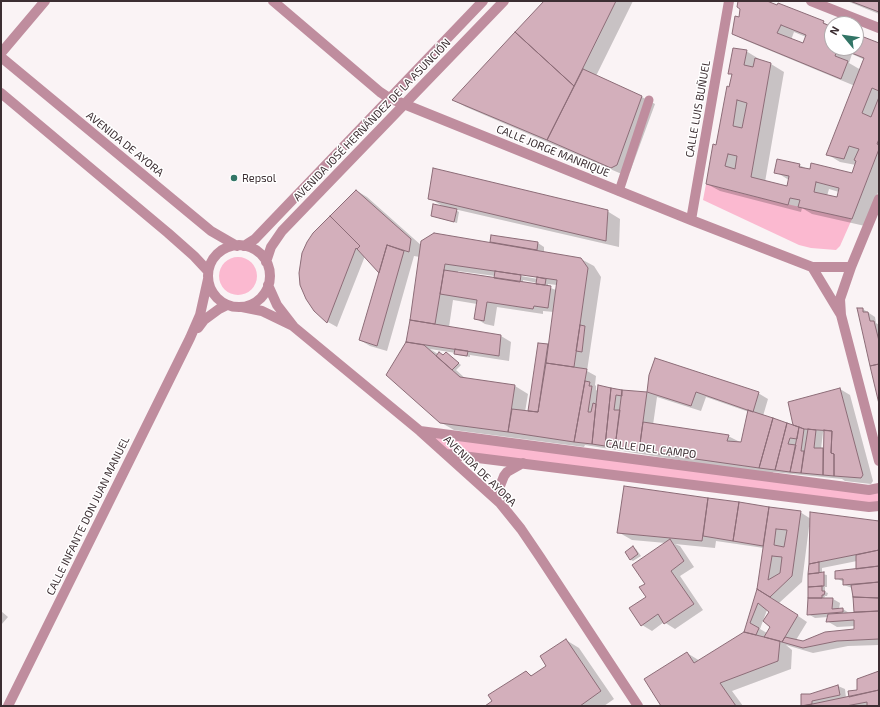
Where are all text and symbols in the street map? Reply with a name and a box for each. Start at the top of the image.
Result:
north arrow [824,16,864,56]
text: N [826,24,842,37]
street label: AVENIDA JOSÉ HERNÁNDEZ DE LA ASUNCIÓN [291,36,453,204]
street label: CALLE LUIS BUÑUEL [683,59,713,159]
street label: AVENIDA DE AYORA [84,109,166,179]
street label: CALLE JORGE MANRIQUE [494,122,612,180]
place label: Repsol [242,171,276,185]
marker: Repsol [229,173,239,183]
street label: AVENIDA DE AYORA [441,433,519,509]
street label: CALLE INFANTE DON JUAN MANUEL [44,434,132,598]
street label: CALLE DEL CAMPO [605,437,697,461]

